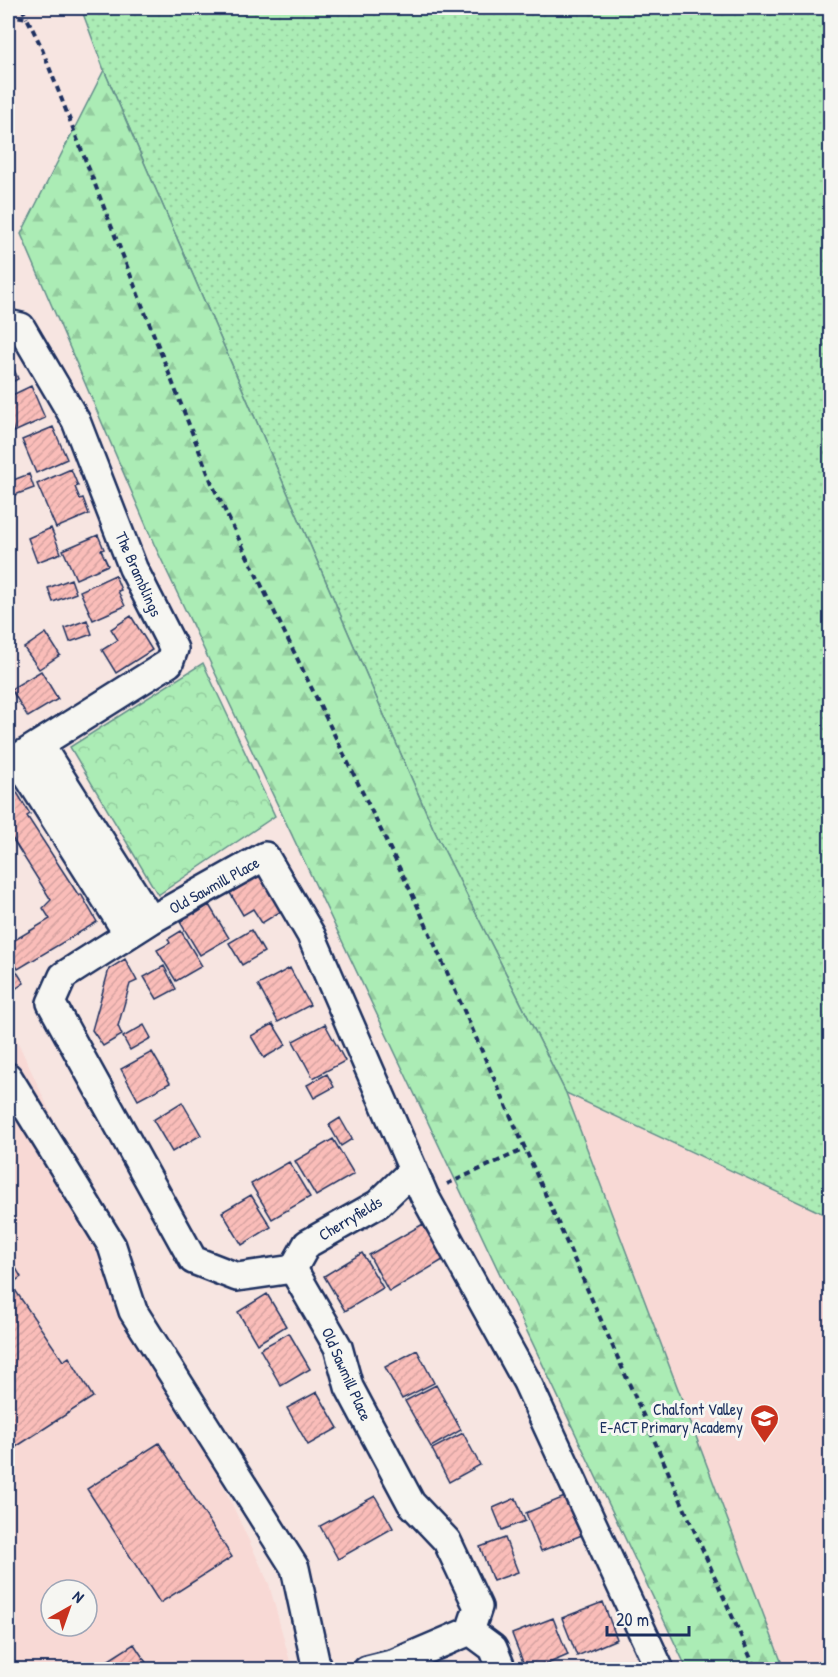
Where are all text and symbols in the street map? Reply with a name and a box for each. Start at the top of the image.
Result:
street label: The Bramblings [111,528,167,620]
street label: Old Sawmill Place [165,851,264,919]
street label: Cherryfields [314,1190,386,1246]
street label: Old Sawmill Place [317,1324,378,1425]
place label: Chalfont Valley E-ACT Primary Academy [600,1398,743,1438]
school or university icon: Chalfont Valley E-ACT Primary Academy [748,1402,780,1444]
north arrow [39,1578,99,1638]
text: N [68,1585,89,1608]
scale bar [607,1599,690,1637]
text: 20 m [616,1607,649,1632]

